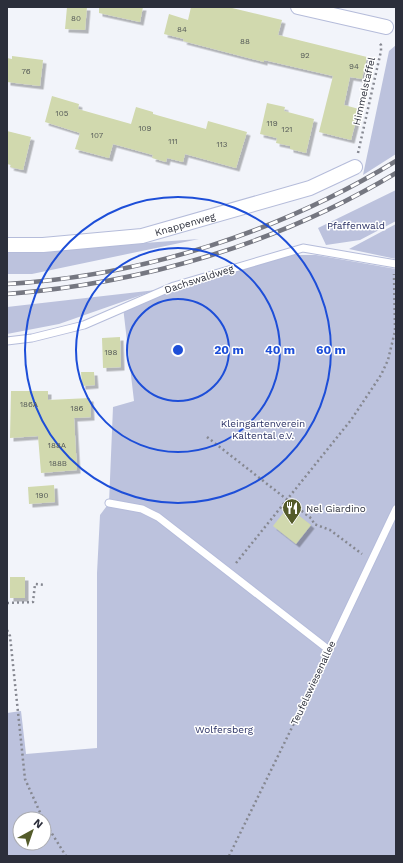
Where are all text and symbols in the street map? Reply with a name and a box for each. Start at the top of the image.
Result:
house number: 80 [71,14,81,23]
house number: 84 [177,25,187,34]
house number: 88 [240,37,250,46]
house number: 92 [300,51,310,60]
street label: Himmelstaffel [351,56,377,126]
house number: 94 [349,62,359,71]
house number: 76 [21,67,31,76]
house number: 105 [56,109,69,118]
house number: 119 [266,119,278,128]
house number: 109 [138,124,152,133]
house number: 121 [282,125,292,134]
house number: 107 [91,131,104,140]
house number: 111 [168,137,178,146]
house number: 113 [217,140,228,149]
street label: Knappenweg [153,210,217,238]
park label: Pfaffenwald [327,220,385,231]
street label: Dachswaldweg [163,262,236,295]
centre of rings [171,343,185,357]
text: 20 m [214,343,244,357]
text: 40 m [265,343,295,357]
text: 60 m [316,343,346,357]
house number: 198 [105,348,118,357]
house number: 186A [20,400,39,409]
house number: 186 [71,404,84,413]
park label: Kleingartenverein Kaltental e.V. [221,418,305,441]
house number: 188A [48,441,67,450]
house number: 188B [49,459,67,468]
house number: 190 [35,491,49,500]
restaurant icon: Nel Giardino [281,497,303,525]
place label: Nel Giardino [306,503,366,514]
street label: Teufelswiesenallee [289,639,337,727]
park label: Wolfersberg [195,724,254,735]
north arrow [12,811,52,851]
text: N [31,816,45,831]

